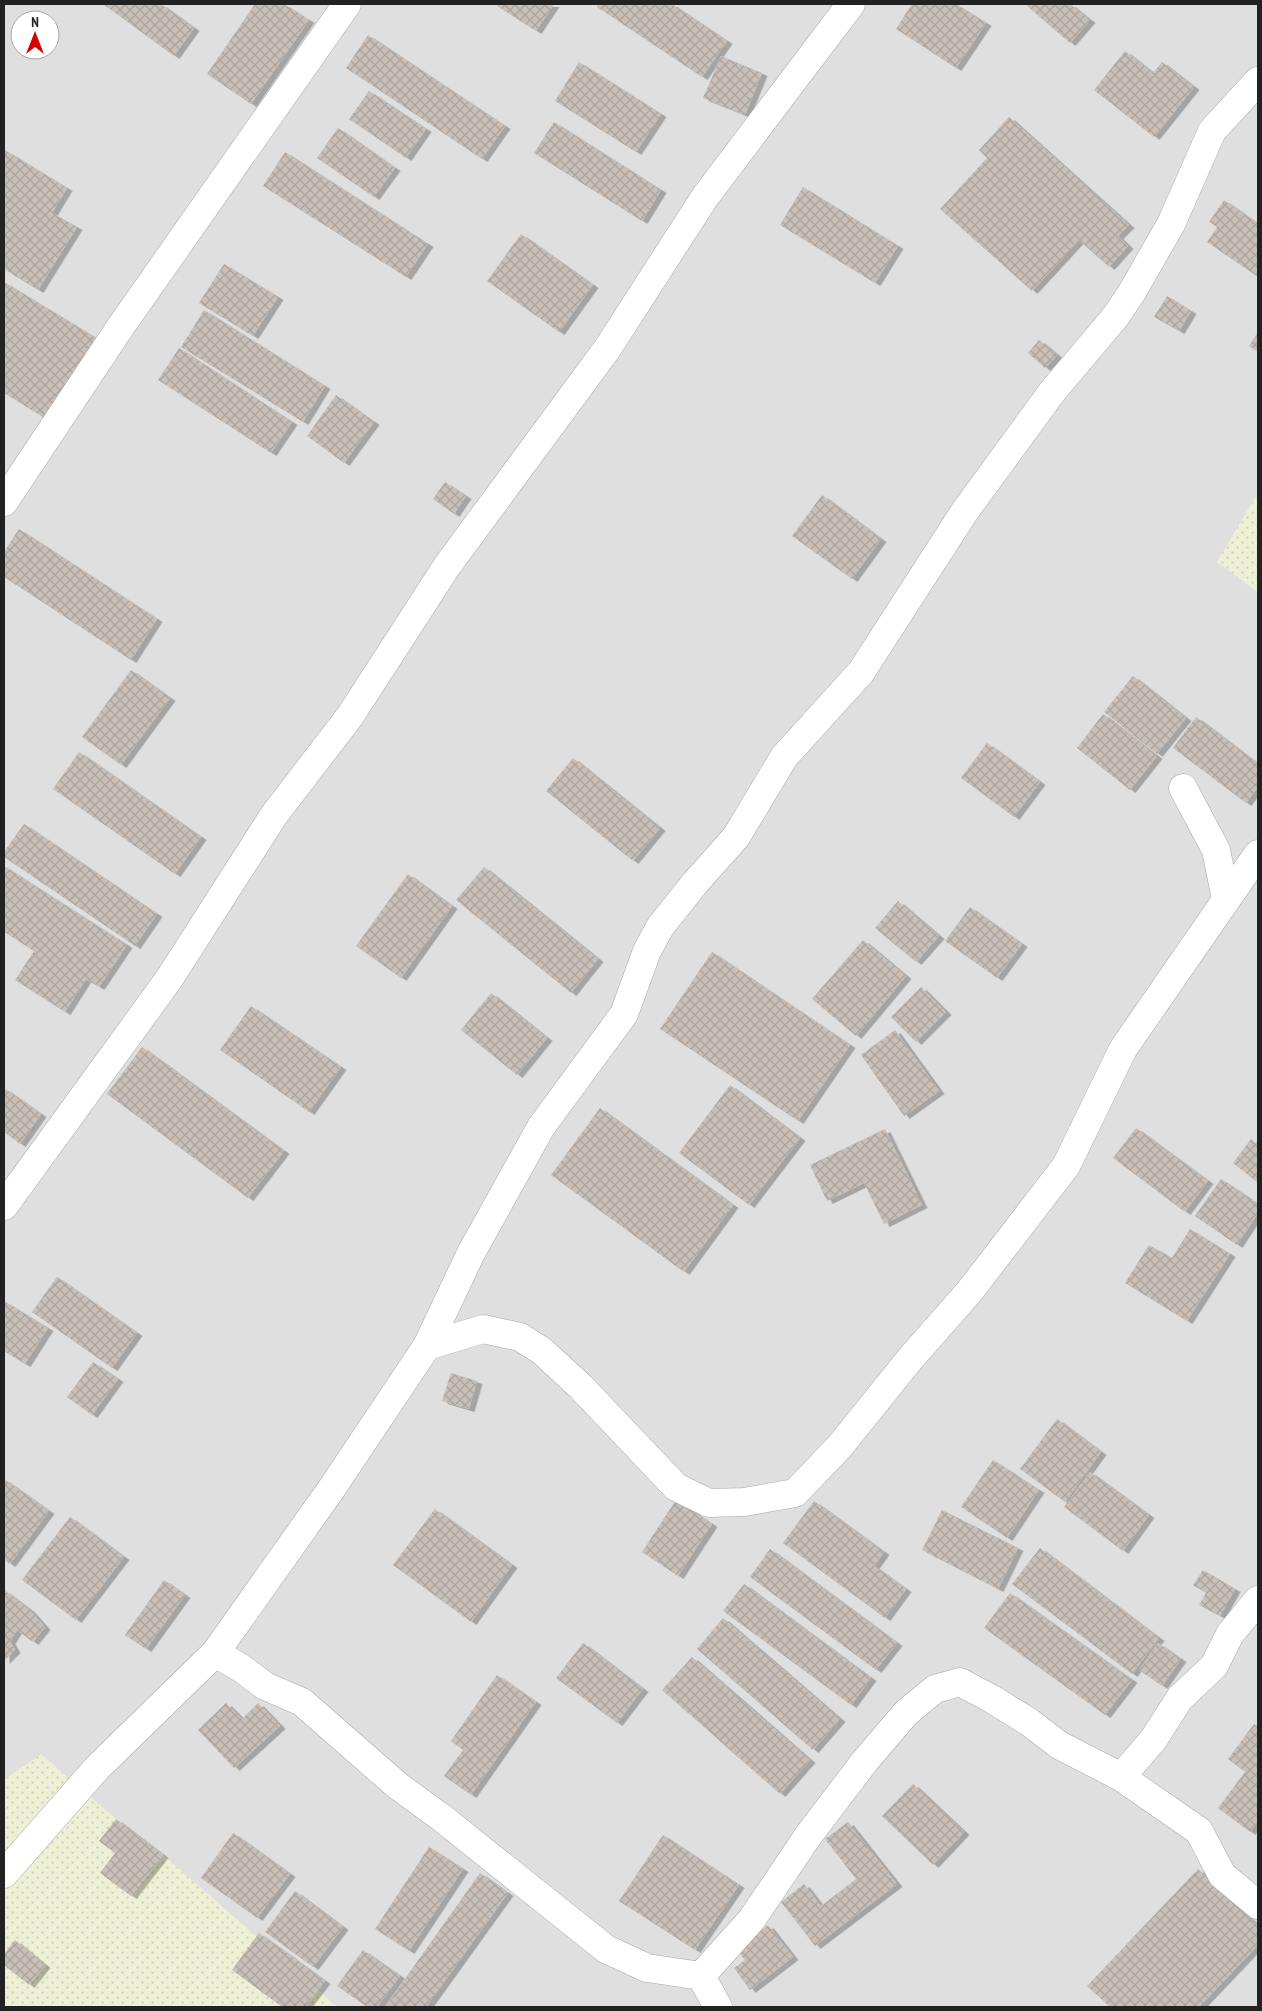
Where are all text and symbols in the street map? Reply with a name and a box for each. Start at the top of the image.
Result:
north arrow [10,10,60,60]
text: N [31,13,39,31]

